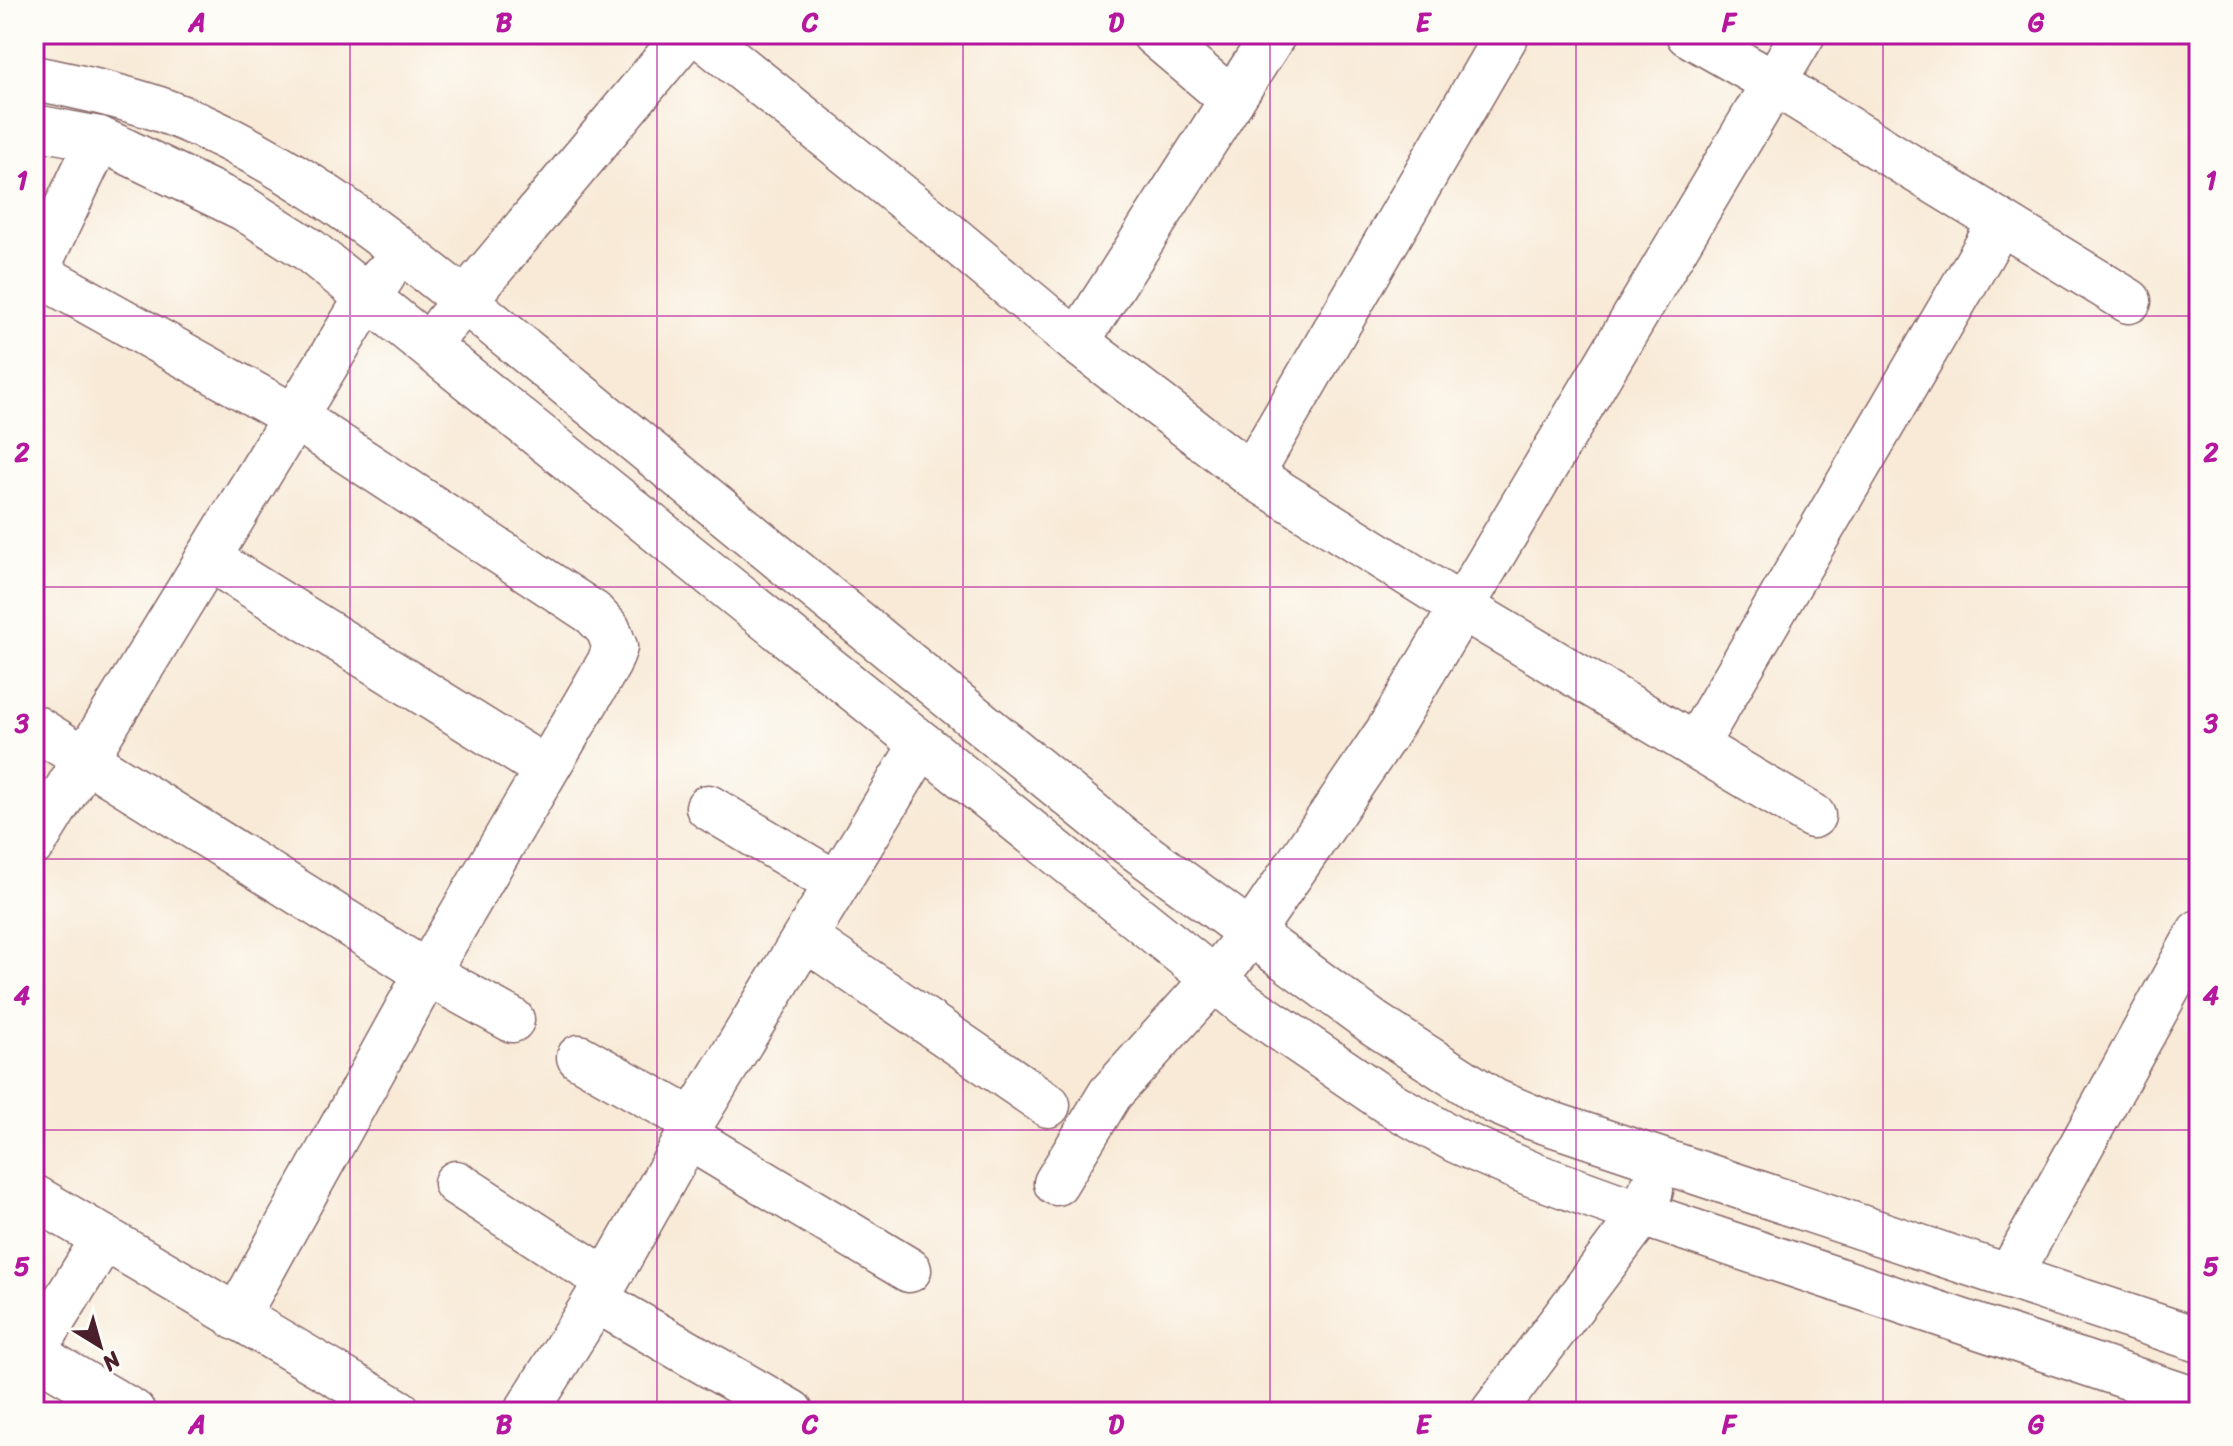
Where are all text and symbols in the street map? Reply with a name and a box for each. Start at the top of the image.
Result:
text: A [187,0,206,45]
text: B [496,0,513,45]
text: C [801,0,819,45]
text: D [1108,0,1124,45]
text: E [1416,0,1433,45]
text: F [1721,0,1738,45]
text: G [2028,0,2045,45]
text: 1 [16,157,28,203]
text: 1 [2205,157,2217,203]
text: 2 [13,429,30,475]
text: 2 [2202,429,2219,475]
text: 3 [14,700,30,746]
text: 3 [2203,700,2219,746]
text: 4 [14,972,30,1018]
text: 4 [2203,972,2219,1018]
text: 5 [14,1243,30,1289]
text: 5 [2203,1243,2219,1289]
north arrow [60,1306,140,1386]
text: N [93,1341,130,1382]
text: A [187,1401,206,1446]
text: B [496,1401,513,1446]
text: C [801,1401,819,1446]
text: D [1108,1401,1124,1446]
text: E [1416,1401,1433,1446]
text: F [1721,1401,1738,1446]
text: G [2028,1401,2045,1446]

